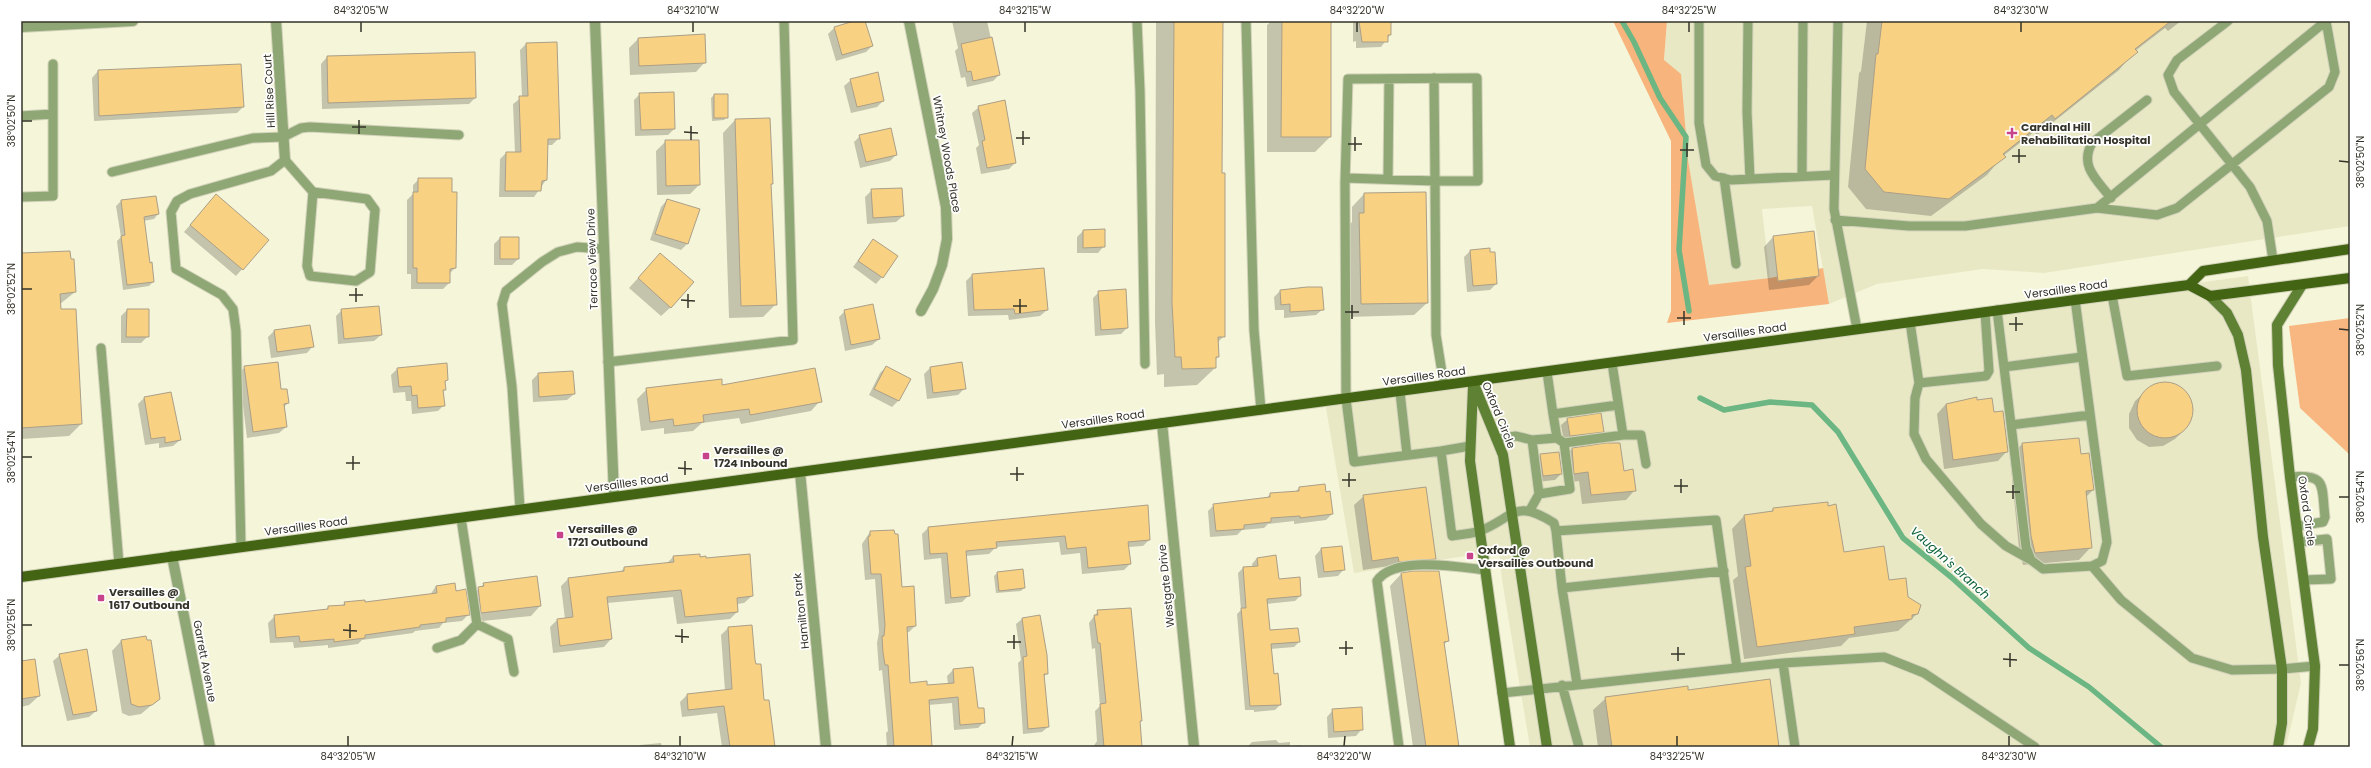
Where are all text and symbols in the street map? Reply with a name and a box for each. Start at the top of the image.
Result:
text: 84°32'05"W [333,3,389,18]
text: 84°32'10"W [667,3,719,18]
text: 84°32'15"W [999,3,1051,18]
text: 84°32'20"W [1330,3,1385,18]
text: 84°32'25"W [1662,3,1717,18]
text: 84°32'30"W [1994,3,2049,18]
street label: Hill Rise Court [259,54,279,128]
street label: Whitney Woods Place [929,94,965,214]
text: 38°02'50"N [4,95,19,147]
place label: Cardinal Hill Rehabilitation Hospital [2021,119,2151,148]
marker: Cardinal Hill Rehabilitation Hospital [2006,127,2018,139]
text: 38°02'50"N [2353,136,2368,188]
street label: Terrace View Drive [582,208,602,310]
text: 38°02'52"N [4,263,19,315]
street label: Versailles Road [2023,275,2109,303]
text: 38°02'52"N [2353,304,2368,356]
street label: Versailles Road [1702,318,1788,346]
street label: Versailles Road [1381,362,1467,390]
street label: Oxford Circle [1478,379,1520,451]
street label: Versailles Road [1060,405,1146,433]
text: 38°02'54"N [4,431,19,483]
place label: Versailles @ 1724 Inbound [714,442,788,471]
marker: Versailles @ 1724 Inbound [701,451,711,461]
street label: Versailles Road [584,469,670,497]
text: 38°02'54"N [2353,471,2368,523]
street label: Oxford Circle [2294,475,2320,547]
street label: Versailles Road [263,512,349,540]
place label: Versailles @ 1721 Outbound [568,521,648,550]
water label: Vaughn's Branch [1907,522,1994,603]
marker: Versailles @ 1721 Outbound [555,530,565,540]
place label: Oxford @ Versailles Outbound [1478,542,1593,571]
street label: Westgate Drive [1154,543,1178,628]
marker: Oxford @ Versailles Outbound [1465,551,1475,561]
street label: Hamilton Park [789,572,813,650]
place label: Versailles @ 1617 Outbound [109,584,190,613]
marker: Versailles @ 1617 Outbound [96,593,106,603]
text: 38°02'56"N [4,599,19,651]
street label: Garrett Avenue [189,619,221,704]
text: 38°02'56"N [2353,639,2368,691]
text: 84°32'05"W [320,749,376,764]
text: 84°32'10"W [654,749,706,764]
text: 84°32'15"W [986,749,1038,764]
text: 84°32'20"W [1317,749,1372,764]
text: 84°32'25"W [1650,749,1705,764]
text: 84°32'30"W [1982,749,2037,764]

